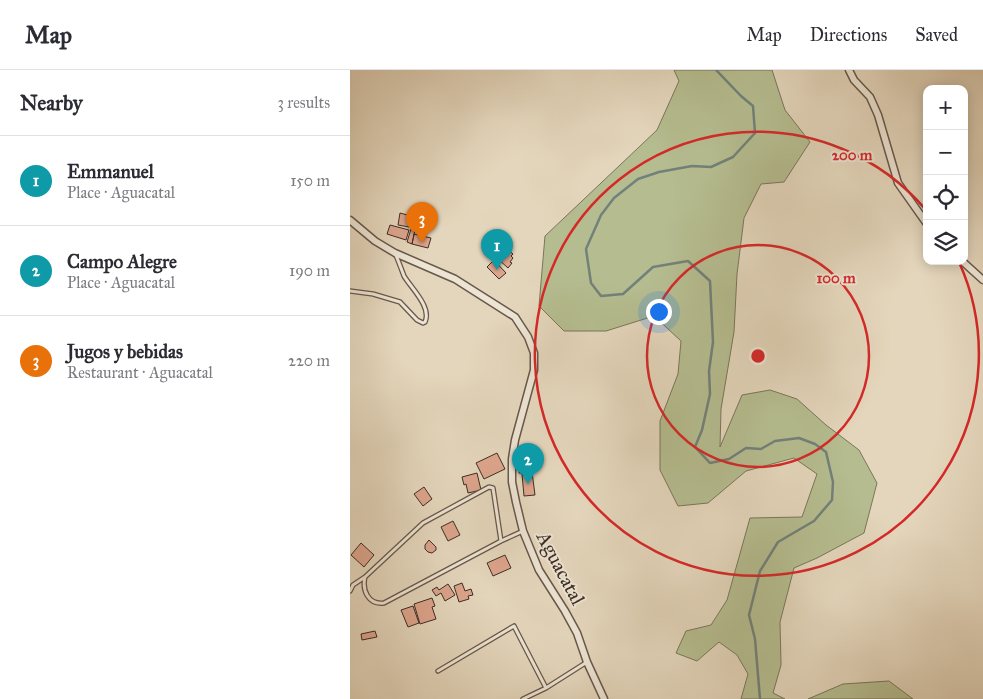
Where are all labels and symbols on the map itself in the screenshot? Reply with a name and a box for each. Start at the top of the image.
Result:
text: 200 m [832,146,873,164]
pin: 3 [406,202,438,243]
pin: 1 [481,229,513,270]
text: 100 m [816,269,856,287]
your location [646,299,672,325]
centre of rings [749,347,767,365]
pin: 2 [512,443,544,484]
street label: Aguacatal [530,526,591,610]

